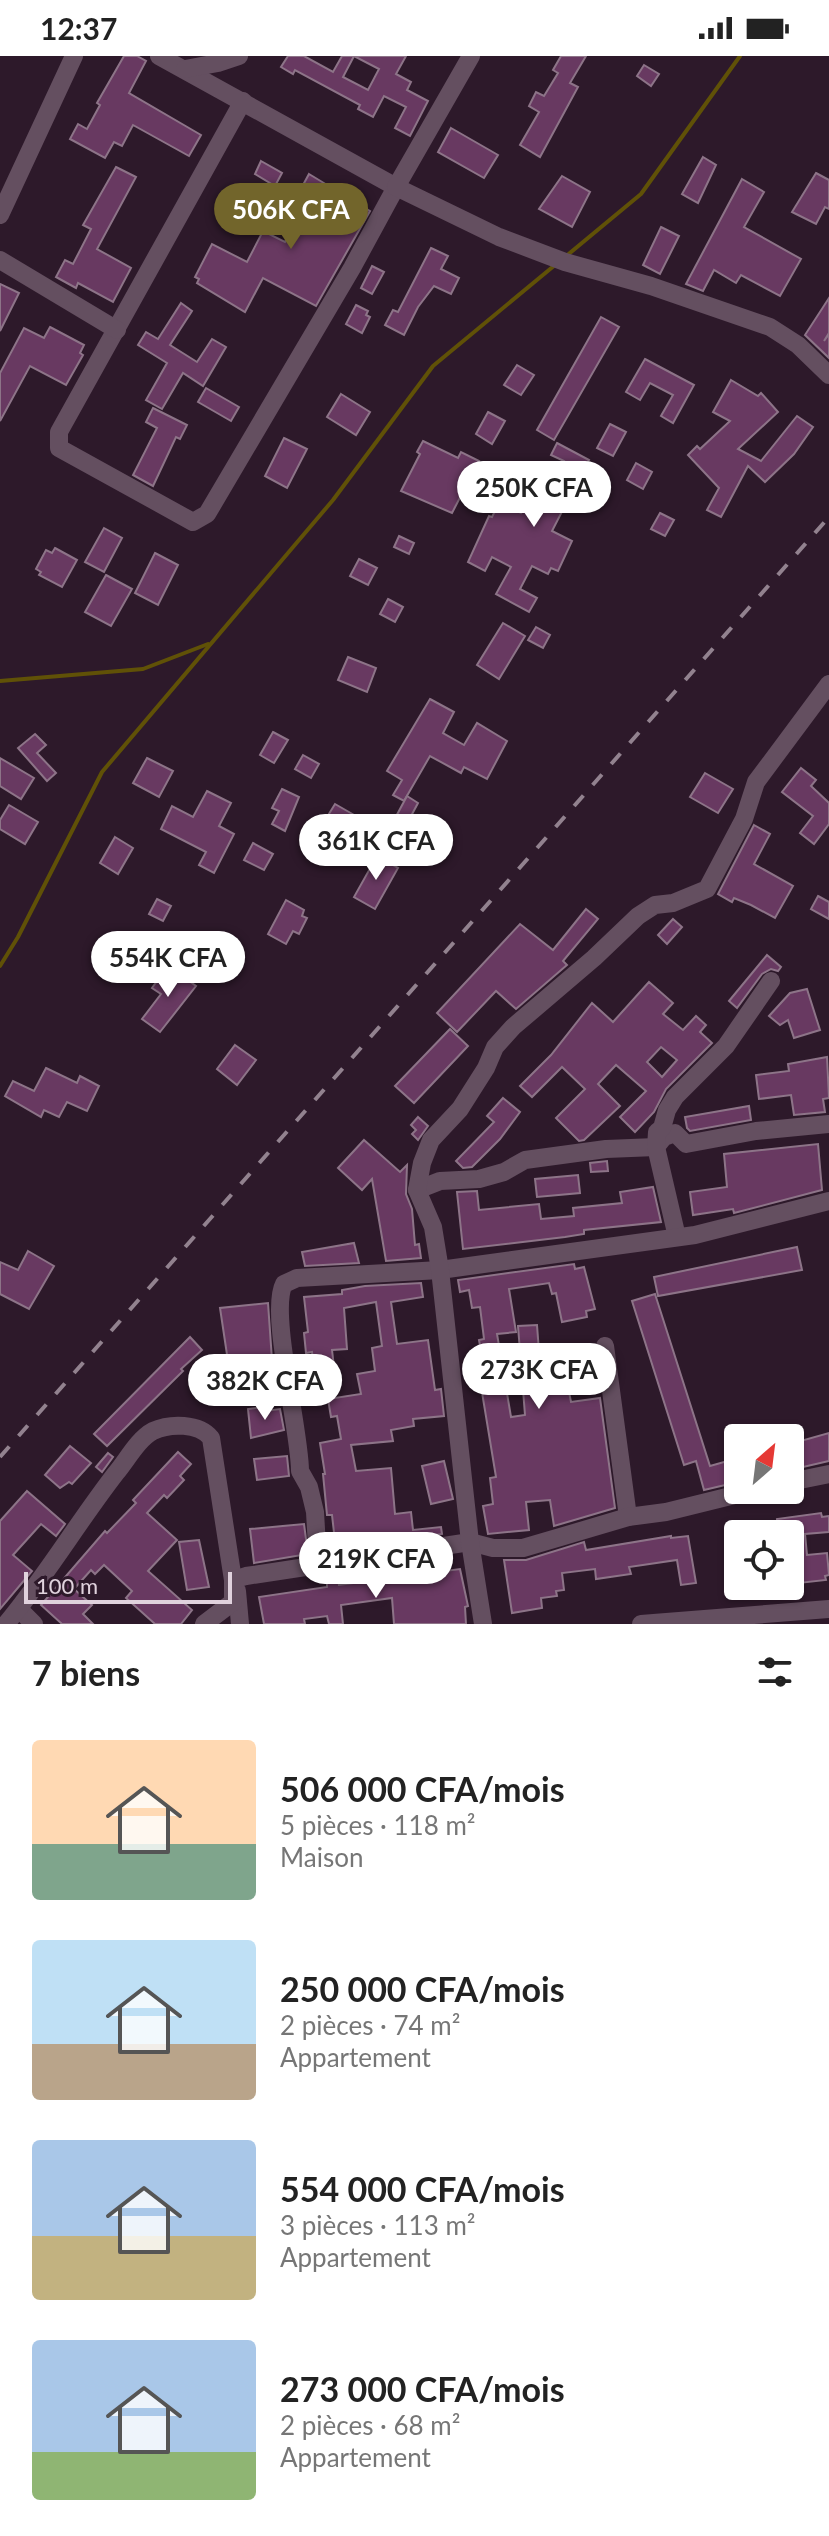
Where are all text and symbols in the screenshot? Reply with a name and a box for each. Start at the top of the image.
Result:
text: 12:37 [40,10,117,46]
pin: 506K CFA [208,183,374,251]
text: 506K CFA [232,193,350,225]
pin: 250K CFA [451,461,617,529]
text: 250K CFA [475,471,593,503]
pin: 361K CFA [293,814,459,882]
text: 361K CFA [317,824,435,856]
pin: 554K CFA [85,931,251,999]
text: 554K CFA [109,941,227,973]
pin: 273K CFA [456,1343,622,1411]
text: 273K CFA [480,1353,598,1385]
pin: 382K CFA [182,1354,348,1422]
text: 382K CFA [206,1364,324,1396]
north arrow [724,1424,804,1504]
map controls [724,1424,804,1600]
button: locate [724,1520,804,1600]
pin: 219K CFA [293,1532,459,1600]
text: 219K CFA [317,1542,435,1574]
scale bar [24,1568,232,1604]
text: 100 m [36,1572,98,1599]
icon: filters [753,1650,797,1694]
text: 7 biens [32,1652,140,1693]
text: 506 000 CFA/mois [280,1768,565,1809]
icon: home [96,1772,192,1868]
text: 5 pièces · 118 m² [280,1809,475,1841]
text: Maison [280,1841,363,1873]
text: 250 000 CFA/mois [280,1968,565,2009]
icon: home [96,1972,192,2068]
text: 2 pièces · 74 m² [280,2009,460,2041]
text: Appartement [280,2041,431,2073]
text: 554 000 CFA/mois [280,2168,565,2209]
icon: home [96,2172,192,2268]
text: 3 pièces · 113 m² [280,2209,475,2241]
text: Appartement [280,2241,431,2273]
text: 273 000 CFA/mois [280,2368,565,2409]
icon: home [96,2372,192,2468]
text: 2 pièces · 68 m² [280,2409,460,2441]
text: Appartement [280,2441,431,2473]

